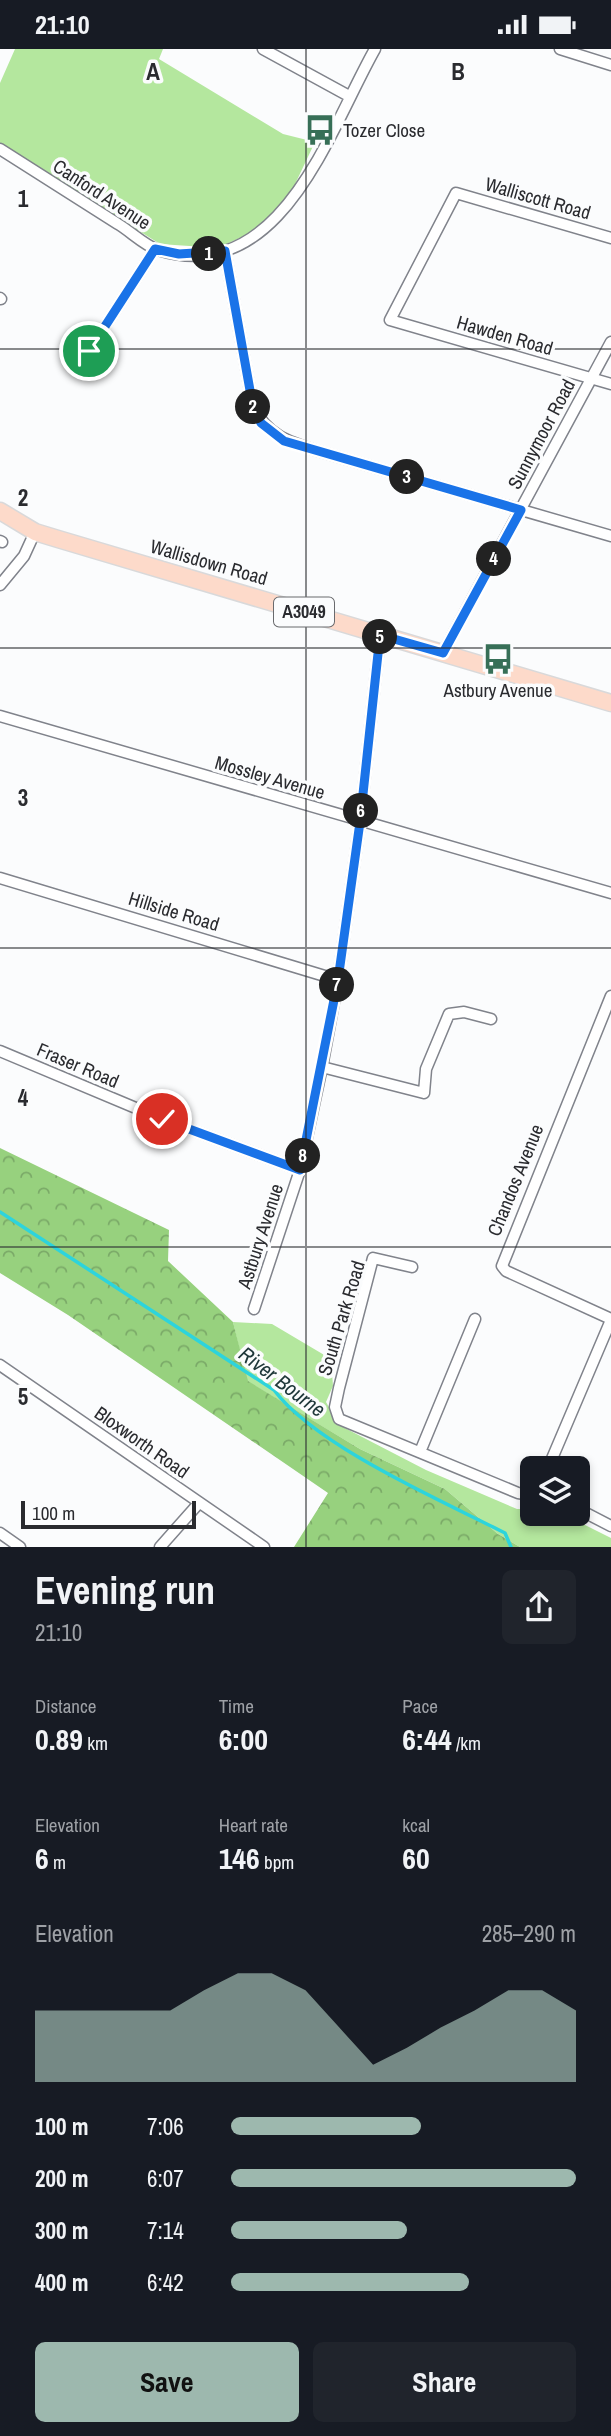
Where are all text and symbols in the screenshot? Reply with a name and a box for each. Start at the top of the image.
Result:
text: 21:10 [35,7,90,42]
text: A [146,56,160,87]
text: B [451,56,465,87]
bus stop icon: Tozer Close [303,113,337,147]
place label: Tozer Close [343,117,425,143]
street label: Canford Avenue [48,153,156,235]
street label: Walliscott Road [482,171,594,225]
text: 1 [18,183,29,214]
pin: 1 [192,237,227,271]
text: 1 [204,240,213,266]
street label: Hawden Road [454,309,556,361]
pin [59,321,119,381]
icon: arrive [70,332,108,370]
street label: Sunnymoor Road [501,374,581,494]
pin: 2 [236,389,270,425]
text: 2 [248,393,257,419]
pin: 3 [390,459,424,495]
text: 3 [402,463,411,489]
text: 2 [18,482,28,513]
street label: Wallisdown Road [147,533,271,591]
pin: 4 [476,541,512,577]
text: 4 [489,545,498,571]
road number: A3049 [274,597,334,627]
pin: 5 [362,619,398,655]
text: 5 [375,623,384,649]
bus stop icon: Astbury Avenue [481,642,515,676]
place label: Astbury Avenue [443,677,552,703]
street label: Mossley Avenue [212,749,328,805]
text: 3 [18,782,28,813]
pin: 6 [344,793,378,829]
text: 6 [356,797,365,823]
street label: Hillside Road [125,885,223,937]
pin: 7 [320,967,354,1003]
text: 7 [332,971,341,997]
street label: Fraser Road [33,1036,123,1094]
text: 4 [18,1082,29,1113]
pin [132,1089,192,1149]
icon: check [143,1100,181,1138]
street label: Chandos Avenue [481,1120,549,1240]
pin: 8 [286,1139,320,1173]
text: 8 [298,1142,307,1168]
street label: Astbury Avenue [231,1180,289,1293]
street label: South Park Road [311,1257,371,1379]
water label: River Bourne [233,1339,332,1424]
text: 5 [18,1381,28,1412]
street label: Bloxworth Road [89,1400,195,1484]
map controls [520,1456,590,1526]
button: layers [520,1456,590,1526]
scale bar [21,1498,196,1530]
text: 100 m [32,1500,75,1526]
text: Evening run [35,1565,215,1616]
button: share [502,1570,576,1644]
text: 21:10 [35,1617,82,1648]
text: Distance [35,1693,96,1719]
text: Time [219,1693,254,1719]
text: Pace [402,1693,438,1719]
text: 0.89 [35,1719,83,1759]
text: 6:00 [219,1719,268,1759]
text: 6:44 [402,1719,452,1759]
text: km [83,1730,108,1756]
text: /km [452,1730,481,1756]
text: Elevation [35,1812,100,1838]
text: Heart rate [219,1812,288,1838]
text: kcal [402,1812,430,1838]
text: 6 [35,1838,49,1878]
text: 146 [219,1838,260,1878]
text: 60 [402,1838,430,1878]
text: m [49,1849,66,1875]
text: bpm [260,1849,294,1875]
text: Elevation [35,1918,114,1949]
text: 285–290 m [482,1918,576,1949]
text: 100 m [35,2111,88,2142]
text: 7:06 [147,2111,184,2142]
text: 200 m [35,2163,88,2194]
text: 6:07 [147,2163,184,2194]
text: 300 m [35,2215,88,2246]
text: 7:14 [147,2215,184,2246]
text: 400 m [35,2267,88,2298]
text: 6:42 [147,2267,184,2298]
button: Save [35,2342,299,2422]
button: Share [313,2342,576,2422]

